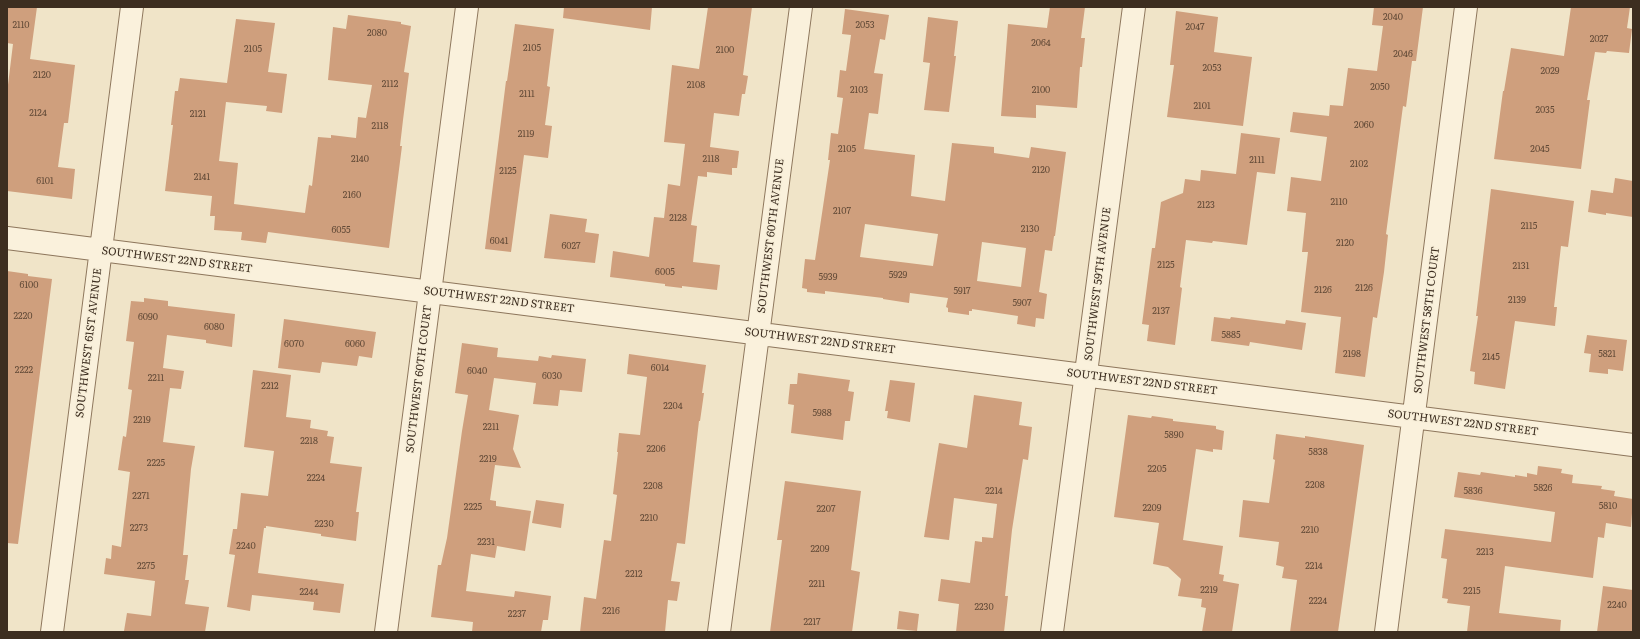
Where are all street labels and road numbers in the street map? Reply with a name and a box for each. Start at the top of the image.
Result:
street label: SOUTHWEST 60TH AVENUE [755,158,787,314]
street label: SOUTHWEST 59TH AVENUE [1082,206,1114,362]
street label: SOUTHWEST 22ND STREET [101,244,253,276]
street label: SOUTHWEST 58TH COURT [1411,246,1443,394]
street label: SOUTHWEST 61ST AVENUE [73,267,105,419]
street label: SOUTHWEST 22ND STREET [423,284,575,316]
street label: SOUTHWEST 60TH COURT [403,304,435,454]
street label: SOUTHWEST 22ND STREET [744,325,896,357]
street label: SOUTHWEST 22ND STREET [1066,366,1218,398]
street label: SOUTHWEST 22ND STREET [1387,407,1539,439]

